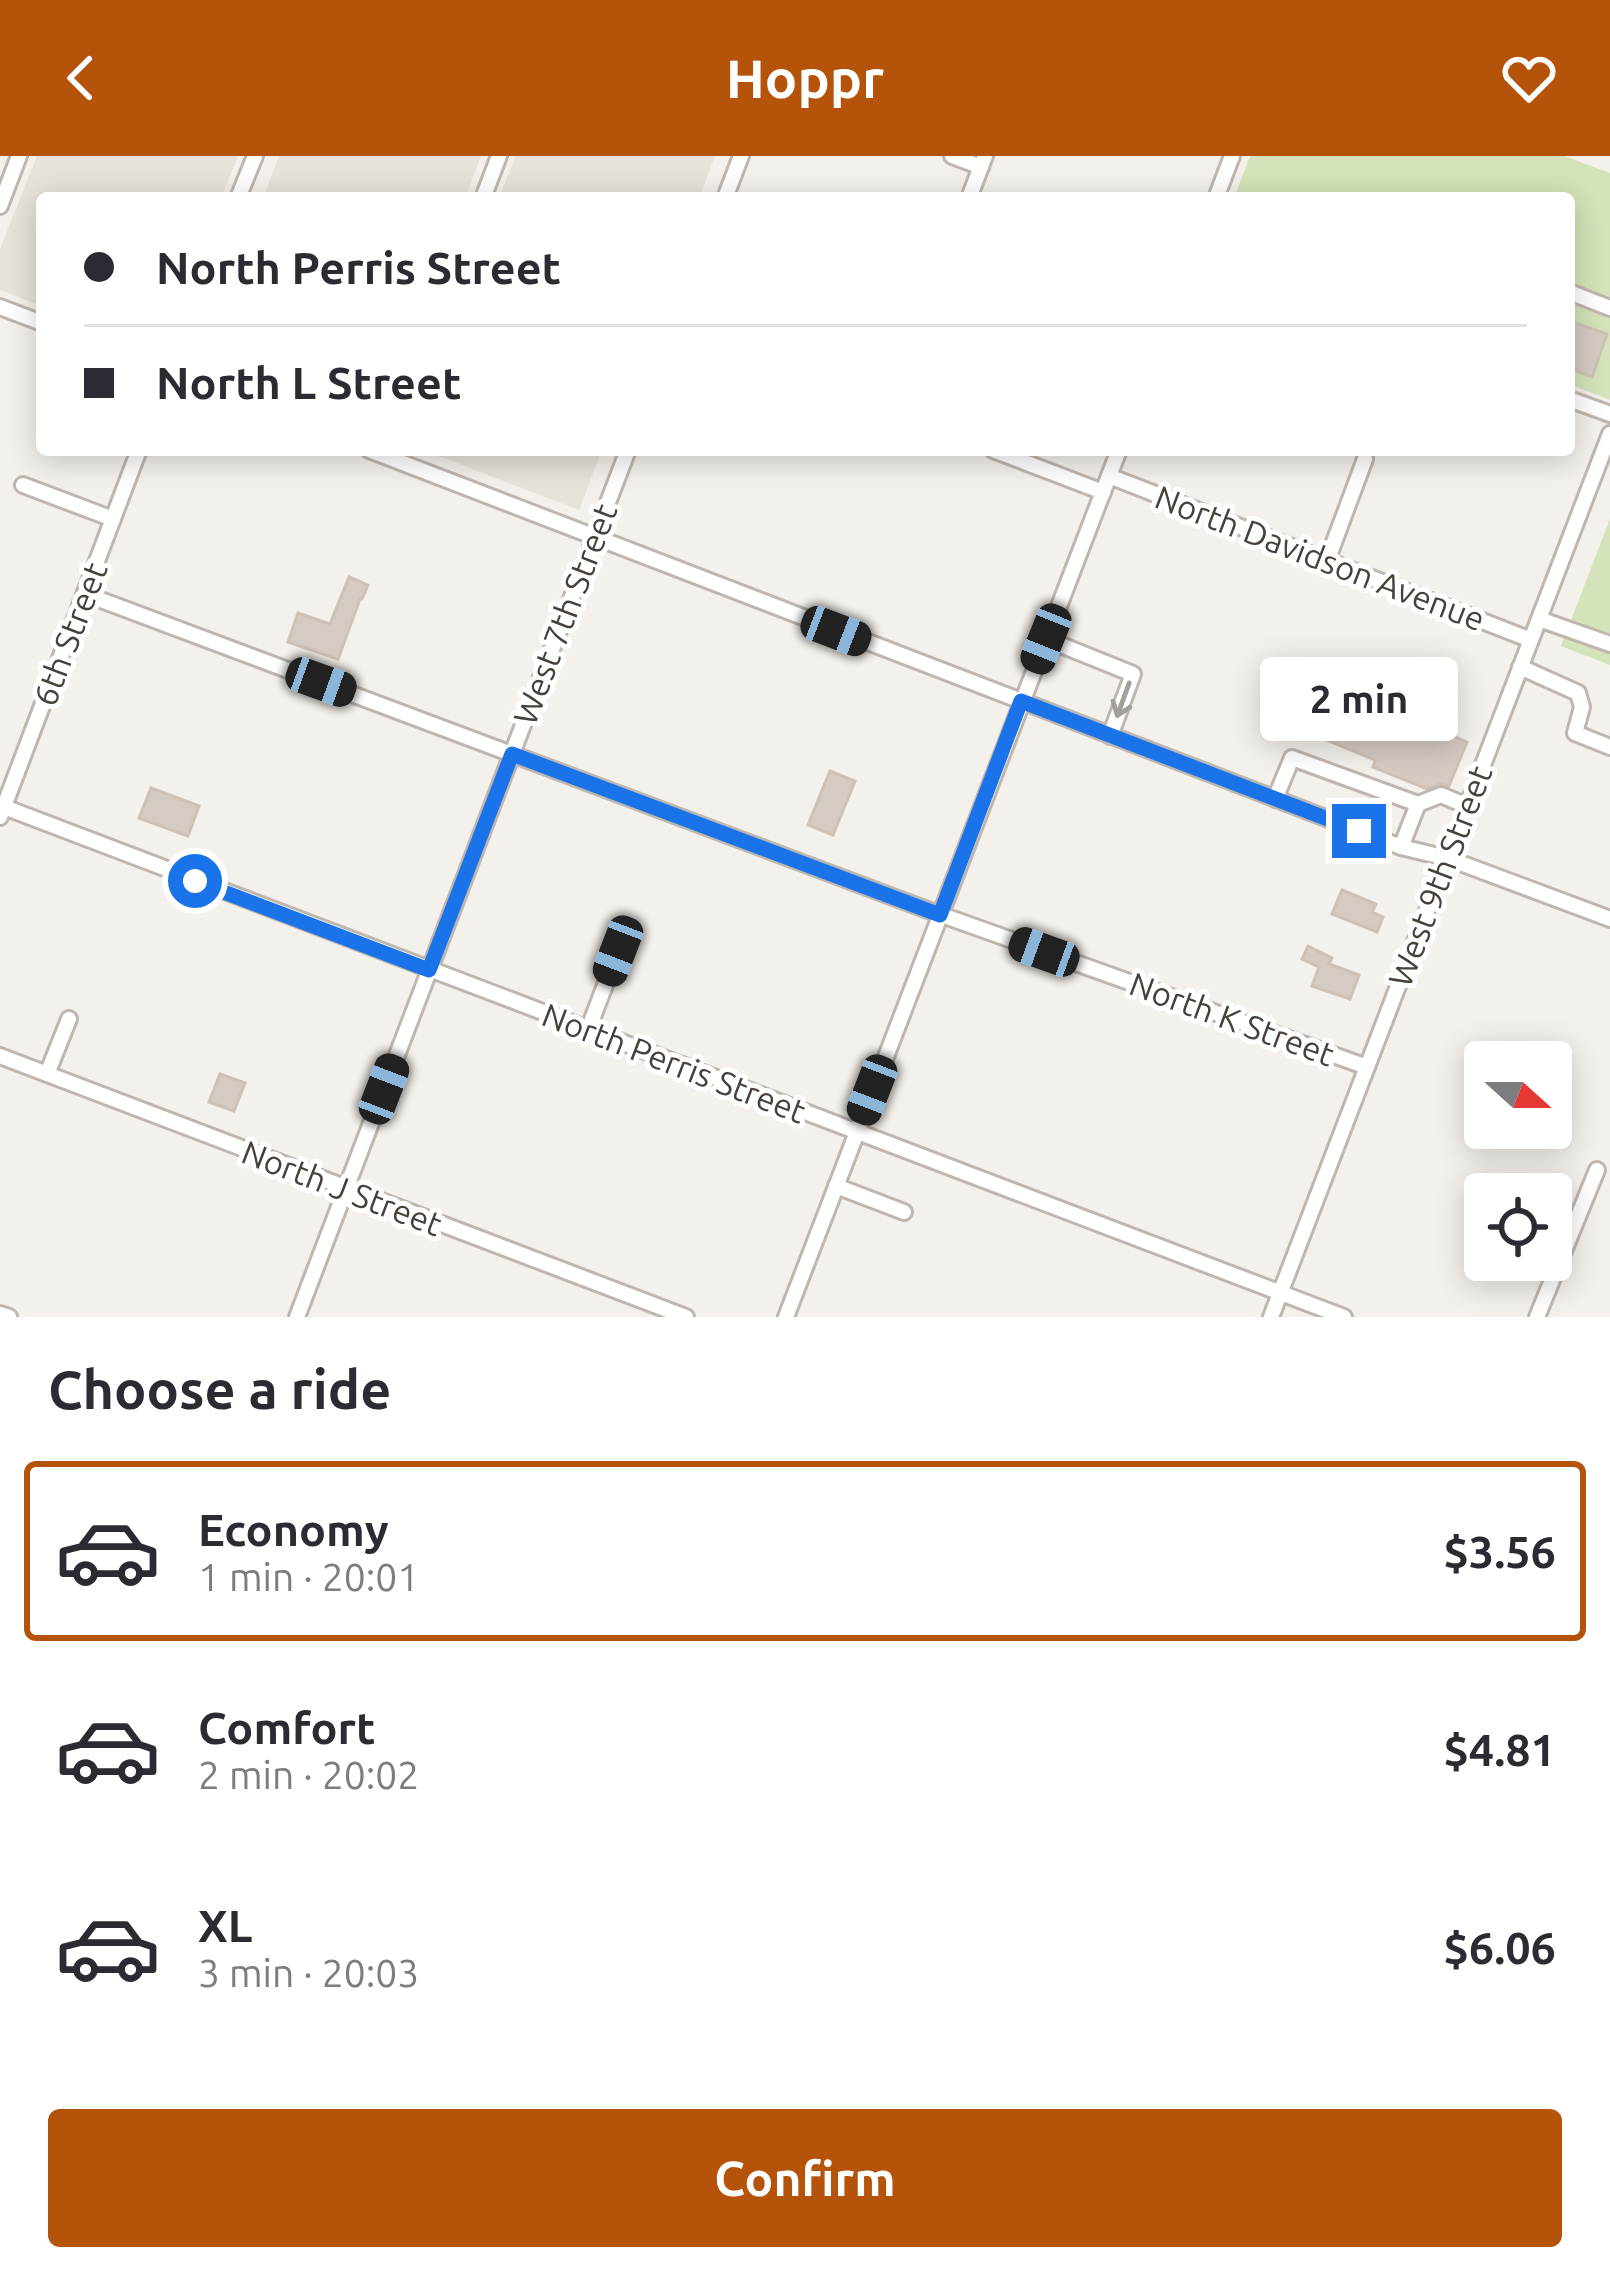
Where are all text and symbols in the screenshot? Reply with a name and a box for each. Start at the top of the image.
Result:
icon: back [48,45,114,111]
icon: heart [1496,45,1562,111]
text: Hoppr [726,48,884,108]
text: North Perris Street [156,242,561,293]
text: North L Street [156,357,461,408]
street label: North Davidson Avenue [1150,478,1490,637]
street label: West 7th Street [505,498,624,729]
street label: 6th Street [25,557,114,711]
car [1016,599,1076,679]
car [796,601,876,661]
car [281,653,361,711]
callout: 2 min [1260,657,1458,741]
text: 2 min [1310,677,1408,720]
one-way arrow [1111,681,1132,718]
street label: West 9th Street [1380,760,1499,991]
route end [1332,804,1386,858]
route start [168,854,222,908]
car [588,911,648,991]
car [1004,923,1084,981]
street label: North K Street [1125,964,1339,1073]
street label: North Perris Street [537,995,811,1130]
north arrow [1464,1041,1572,1149]
map controls [1464,1041,1572,1281]
car [354,1049,414,1129]
car [842,1050,902,1130]
street label: North J Street [237,1133,447,1243]
button: locate [1464,1173,1572,1281]
text: Choose a ride [48,1359,391,1419]
icon: car [54,1497,162,1605]
text: Economy [198,1504,389,1555]
text: $3.56 [1443,1526,1556,1577]
text: 1 min · 20:01 [198,1555,419,1598]
icon: car [54,1695,162,1803]
text: Comfort [198,1702,375,1753]
text: $4.81 [1443,1724,1556,1775]
text: 2 min · 20:02 [198,1753,419,1796]
icon: car [54,1893,162,2001]
text: XL [198,1900,252,1951]
text: $6.06 [1443,1922,1556,1973]
text: 3 min · 20:03 [198,1951,419,1994]
button: Confirm [48,2109,1562,2247]

